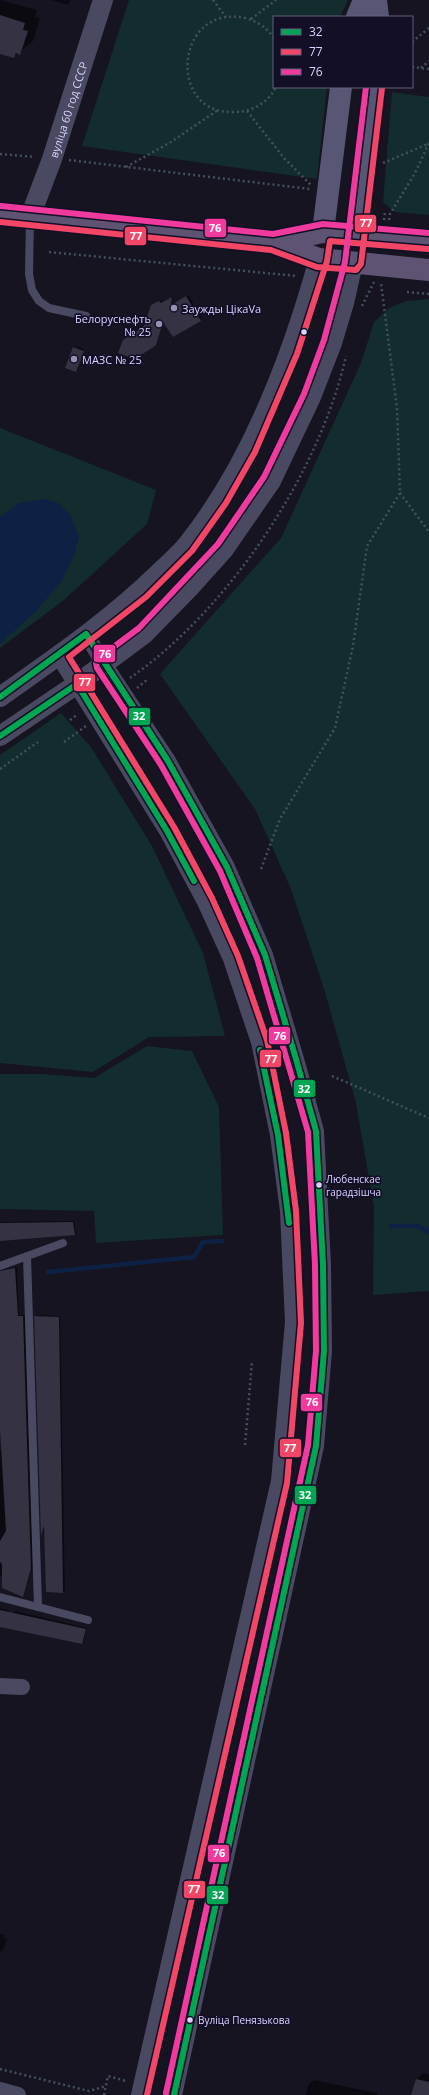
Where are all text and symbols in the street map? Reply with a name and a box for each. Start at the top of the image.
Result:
legend [273,16,413,88]
text: 32 [309,23,323,40]
text: 77 [309,43,323,60]
street label: вуліца 60 год СССР [45,59,90,160]
text: 76 [309,63,323,80]
line badge: 77 [354,214,377,233]
text: 77 [360,215,372,230]
line badge: 76 [204,218,227,238]
text: 76 [209,220,221,235]
line badge: 77 [124,226,147,246]
text: 77 [130,228,142,243]
place label: Заужды ЦікаVа [182,301,261,316]
marker: Заужды ЦікаVа [169,303,179,313]
place label: Белоруснефть № 25 [75,311,151,339]
marker: Белоруснефть № 25 [154,319,164,329]
unlabelled marker [299,327,309,337]
place label: МАЗС № 25 [82,352,142,367]
marker: МАЗС № 25 [69,354,79,364]
line badge: 76 [93,644,116,663]
text: 76 [99,646,111,661]
line badge: 77 [73,673,96,692]
text: 77 [79,674,91,689]
line badge: 32 [128,707,151,726]
text: 32 [133,708,145,723]
line badge: 76 [268,1026,291,1045]
text: 76 [274,1028,286,1043]
line badge: 77 [259,1049,282,1068]
text: 77 [265,1051,277,1066]
line badge: 32 [293,1079,316,1098]
text: 32 [298,1081,310,1096]
place label: Любенскае гарадзішча [326,1172,381,1199]
marker: Любенскае гарадзішча [314,1180,324,1190]
line badge: 76 [300,1393,323,1412]
text: 76 [306,1394,318,1409]
line badge: 77 [279,1438,302,1458]
text: 77 [284,1440,296,1455]
line badge: 32 [294,1485,317,1505]
text: 32 [299,1487,311,1502]
line badge: 76 [207,1844,230,1863]
text: 76 [213,1845,225,1860]
line badge: 77 [183,1880,206,1899]
text: 77 [188,1881,200,1896]
line badge: 32 [206,1885,229,1905]
text: 32 [212,1887,224,1902]
place label: Вуліца Пенязькова [198,2013,290,2027]
marker: Вуліца Пенязькова [185,2015,195,2025]

